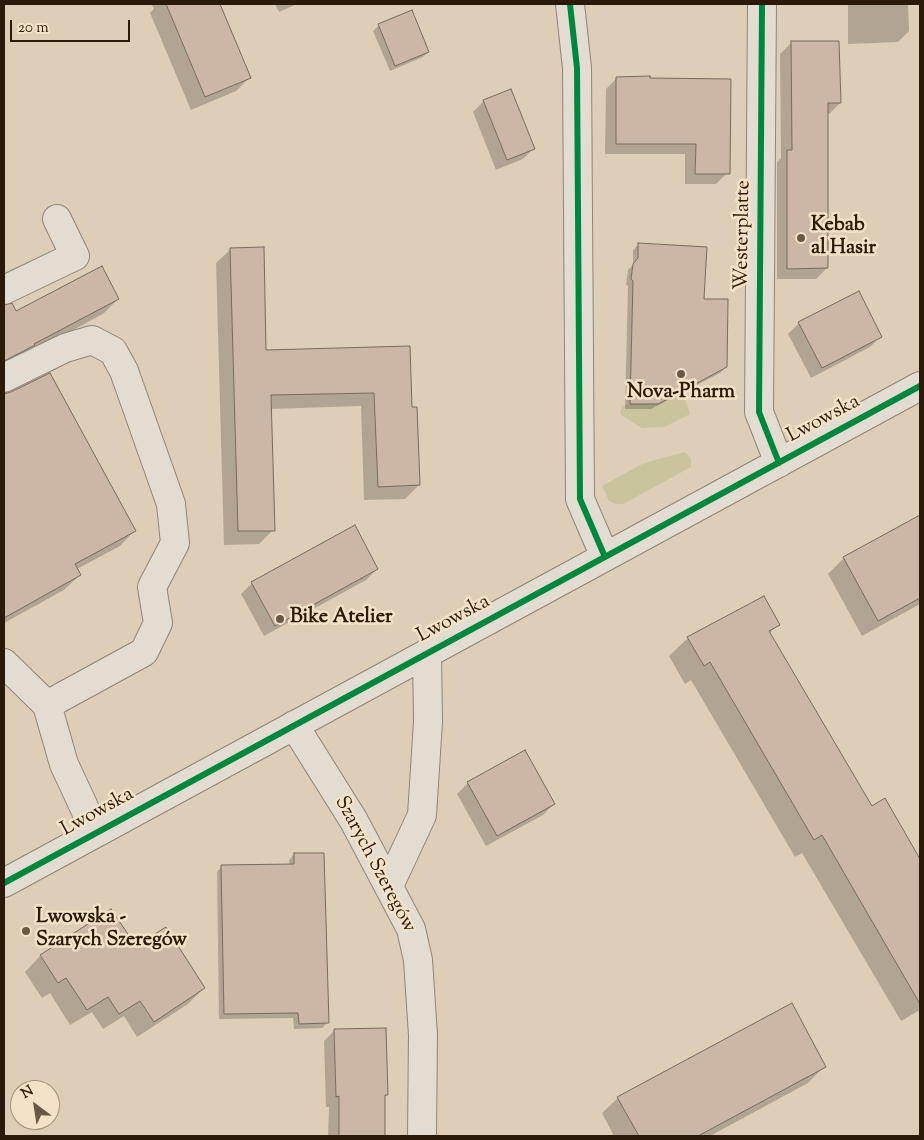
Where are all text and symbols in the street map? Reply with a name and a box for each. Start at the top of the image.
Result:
scale bar [12,10,132,42]
text: 20 m [18,18,49,39]
street label: Westerplatte [731,180,757,290]
place label: Kebab al Hasir [811,215,876,262]
marker: Kebab al Hasir [795,232,807,244]
marker: Nova-Pharm [675,368,687,380]
place label: Nova-Pharm [627,382,735,406]
street label: Lwowska [783,391,865,449]
street label: Lwowska [413,591,495,649]
place label: Bike Atelier [290,607,392,631]
marker: Bike Atelier [274,613,286,625]
street label: Lwowska [58,783,138,843]
street label: Szarych Szeregów [328,793,420,937]
place label: Lwowska - Szarych Szeregów [36,907,187,954]
marker: Lwowska - Szarych Szeregów [20,925,32,937]
north arrow [10,1080,60,1130]
text: N [18,1082,38,1104]

